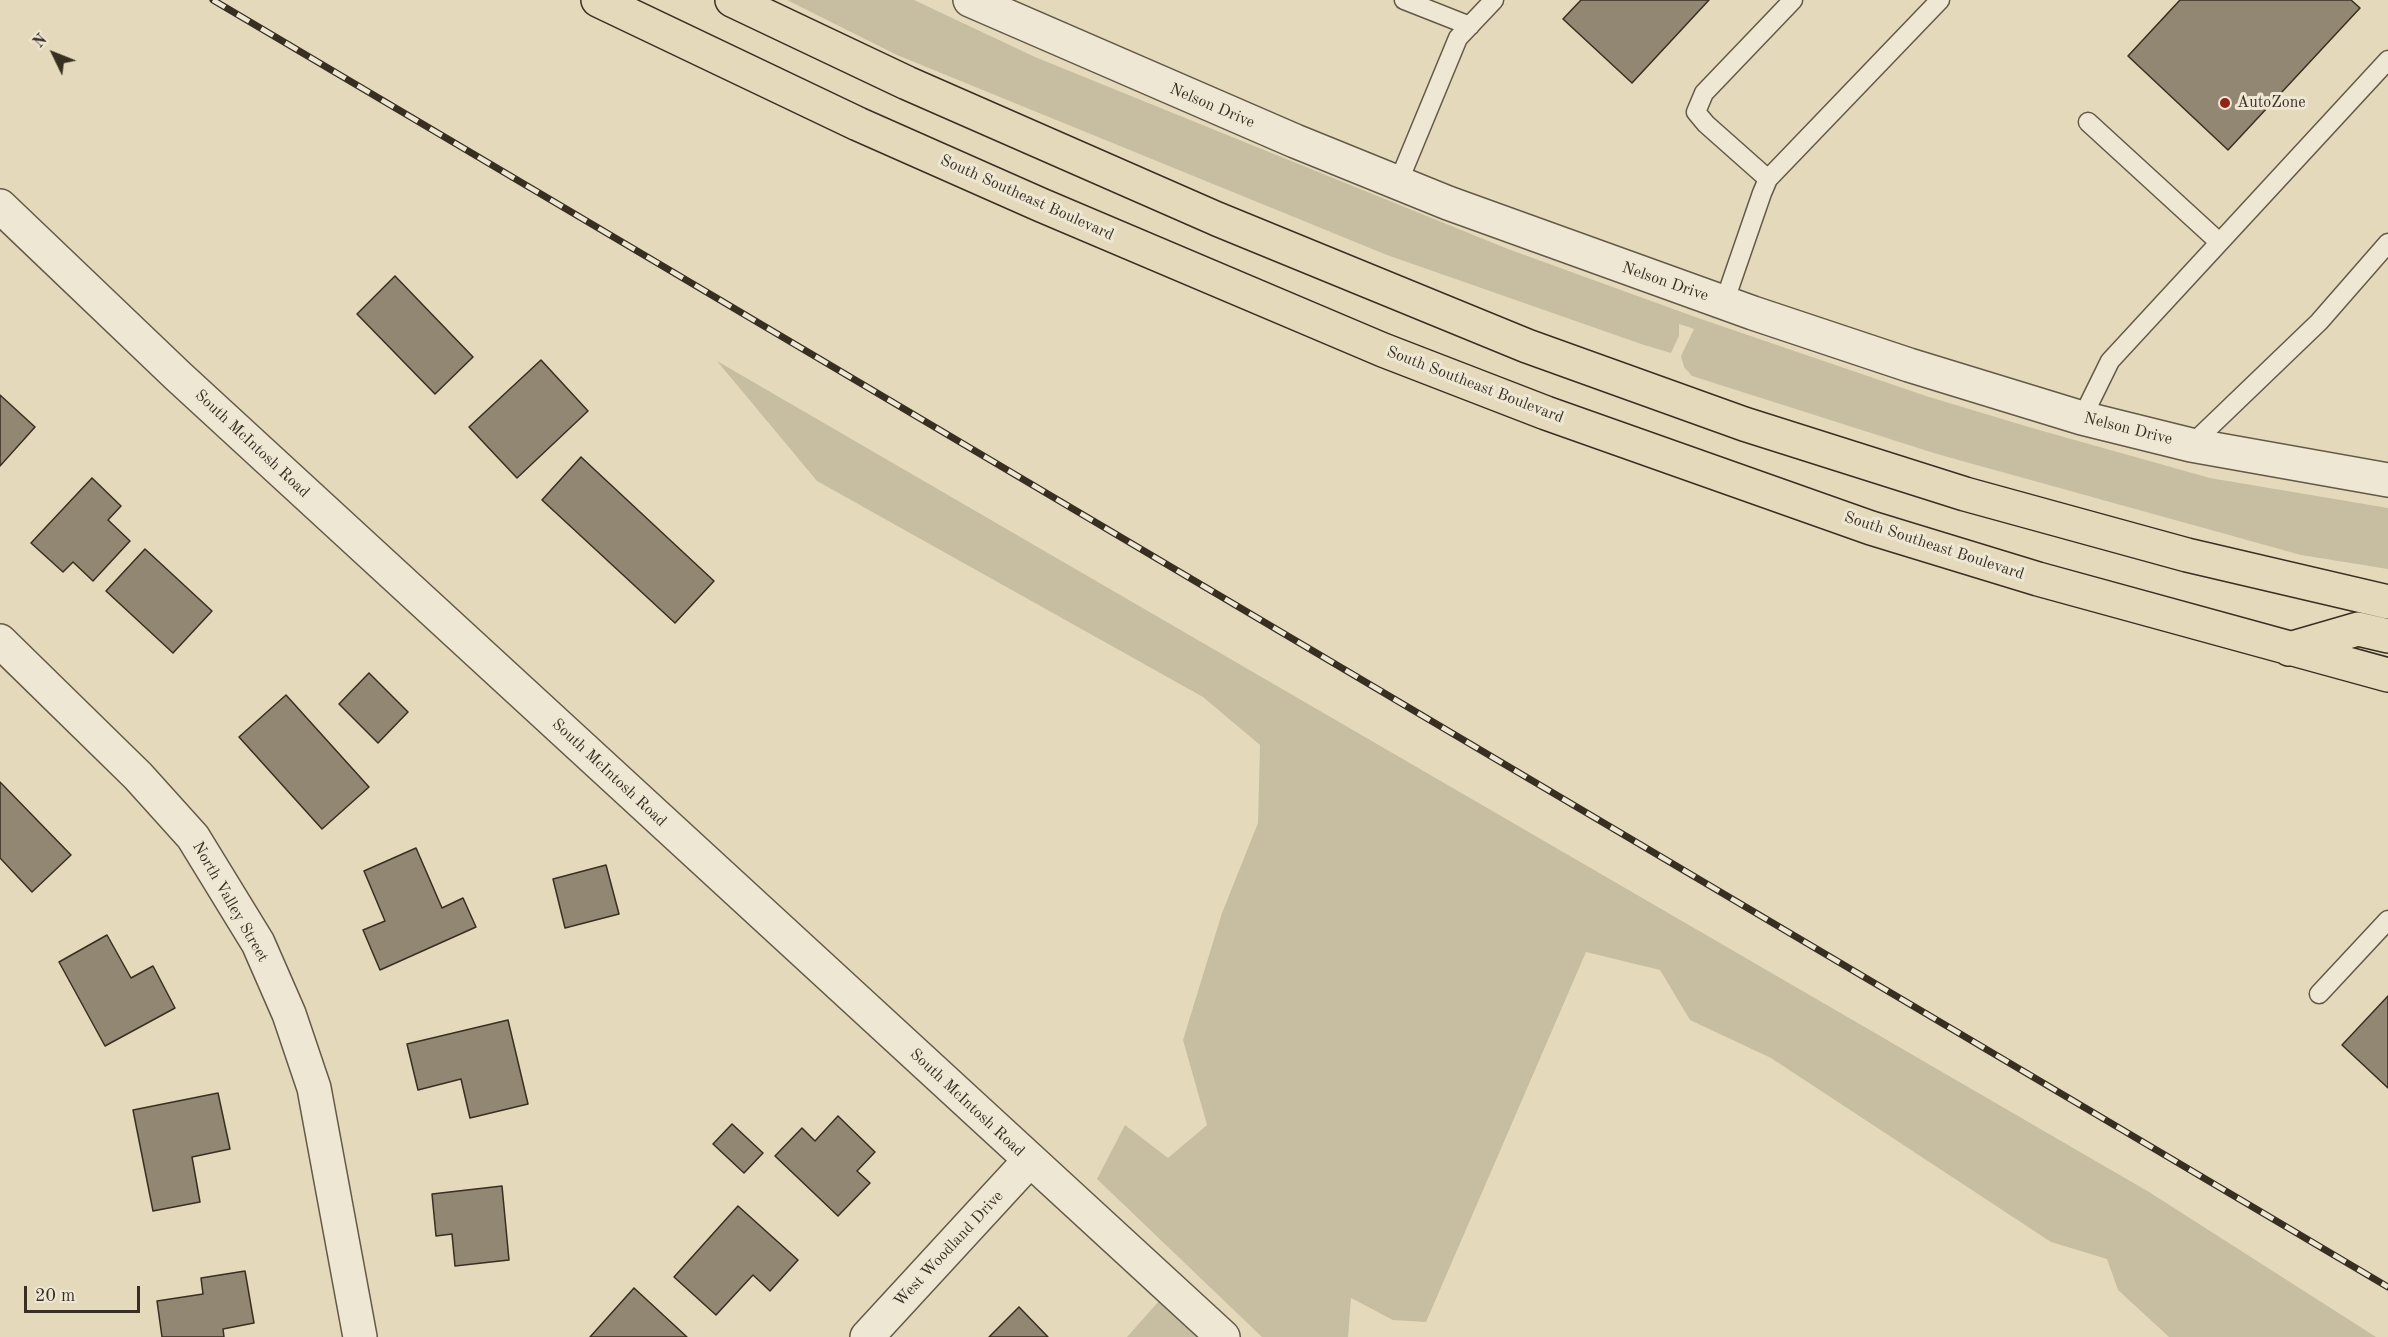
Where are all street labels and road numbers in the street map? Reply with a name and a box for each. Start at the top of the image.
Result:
street label: Nelson Drive [1167,79,1257,133]
street label: South Southeast Boulevard [937,151,1117,245]
street label: Nelson Drive [1619,258,1711,306]
street label: South Southeast Boulevard [1384,342,1566,428]
street label: South McIntosh Road [191,386,313,502]
street label: Nelson Drive [2082,409,2174,449]
street label: South Southeast Boulevard [1842,508,2026,584]
street label: South McIntosh Road [548,715,670,831]
street label: North Valley Street [188,838,272,966]
street label: South McIntosh Road [906,1045,1028,1161]
street label: West Woodland Drive [890,1187,1008,1311]

